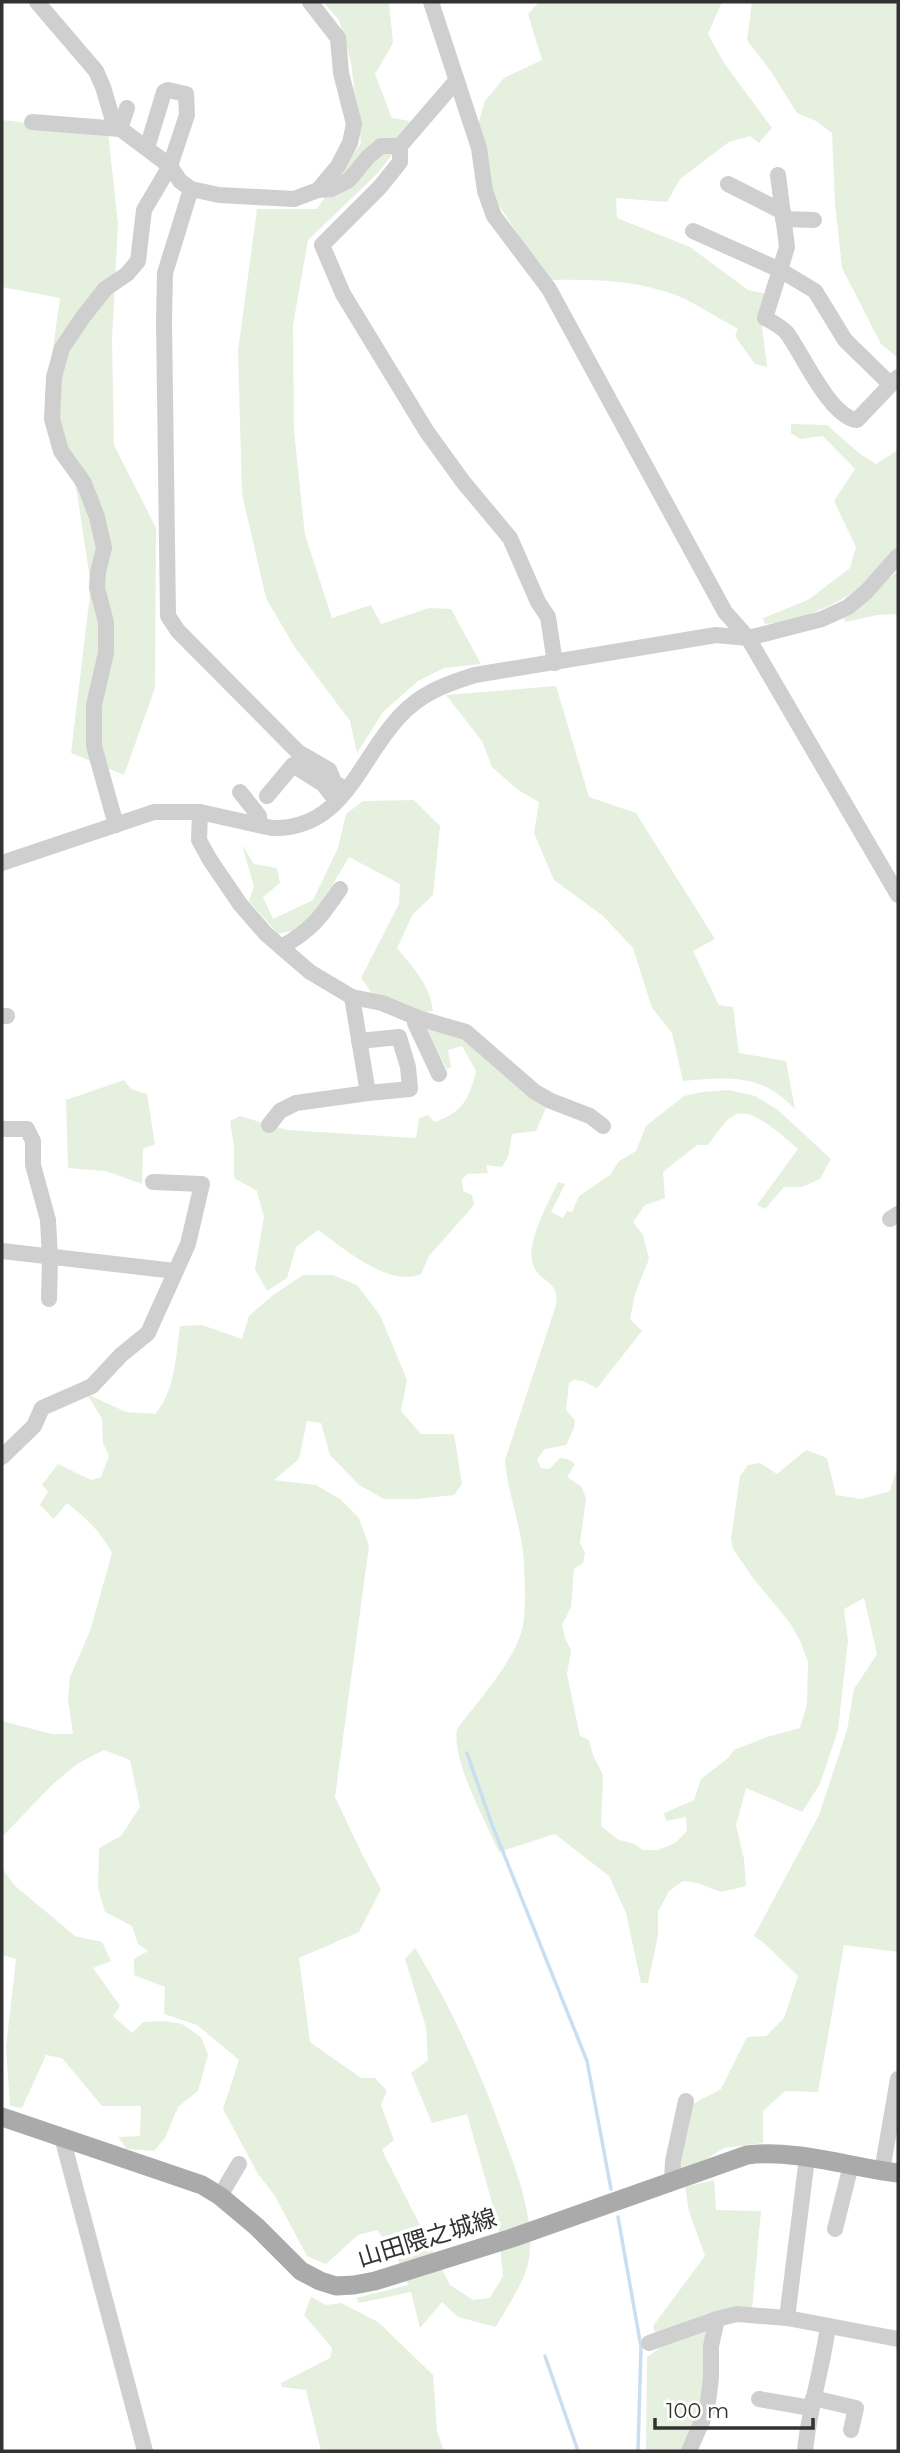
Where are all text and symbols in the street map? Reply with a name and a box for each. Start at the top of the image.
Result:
street label: 山田隈之城線 [354,2203,500,2272]
scale bar [655,2386,813,2430]
text: 100 m [666,2398,729,2423]

